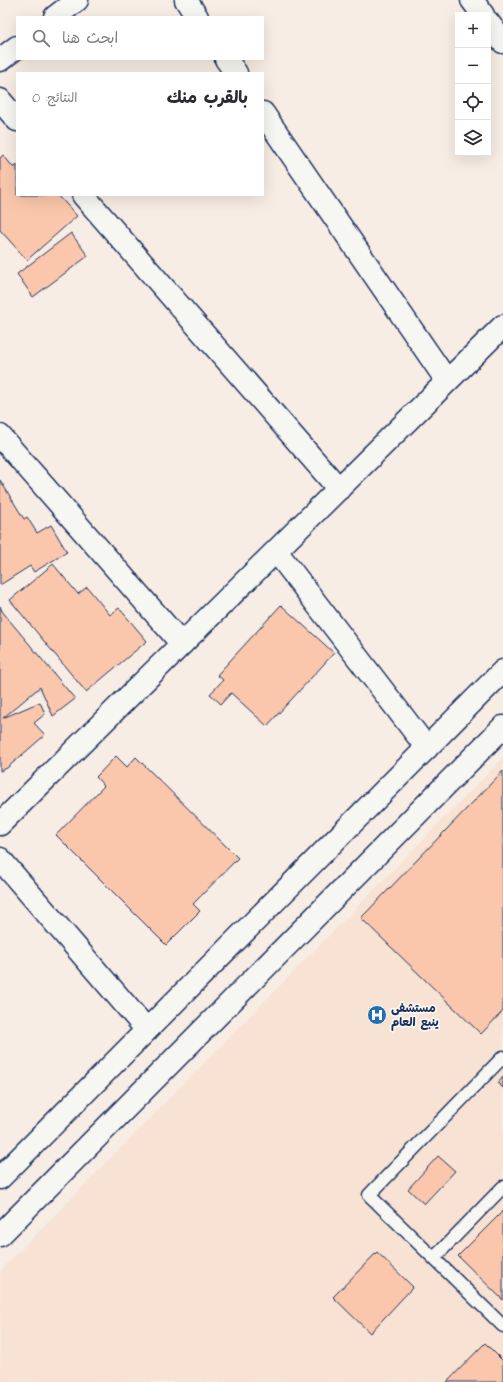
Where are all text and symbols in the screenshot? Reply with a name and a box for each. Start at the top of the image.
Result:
map controls [455,12,491,156]
button: + [455,12,491,48]
search box [16,16,264,60]
icon: search [30,27,52,49]
text: ابحث هنا [62,28,118,49]
button: − [455,48,491,84]
button: locate [455,84,491,120]
text: بالقرب منك [167,86,248,110]
text: النتائج: 0 [32,89,78,107]
button: layers [455,120,491,156]
place label: مستشفى ينبع العام [391,1000,439,1031]
hospital icon: مستشفى ينبع العام [366,1004,388,1026]

